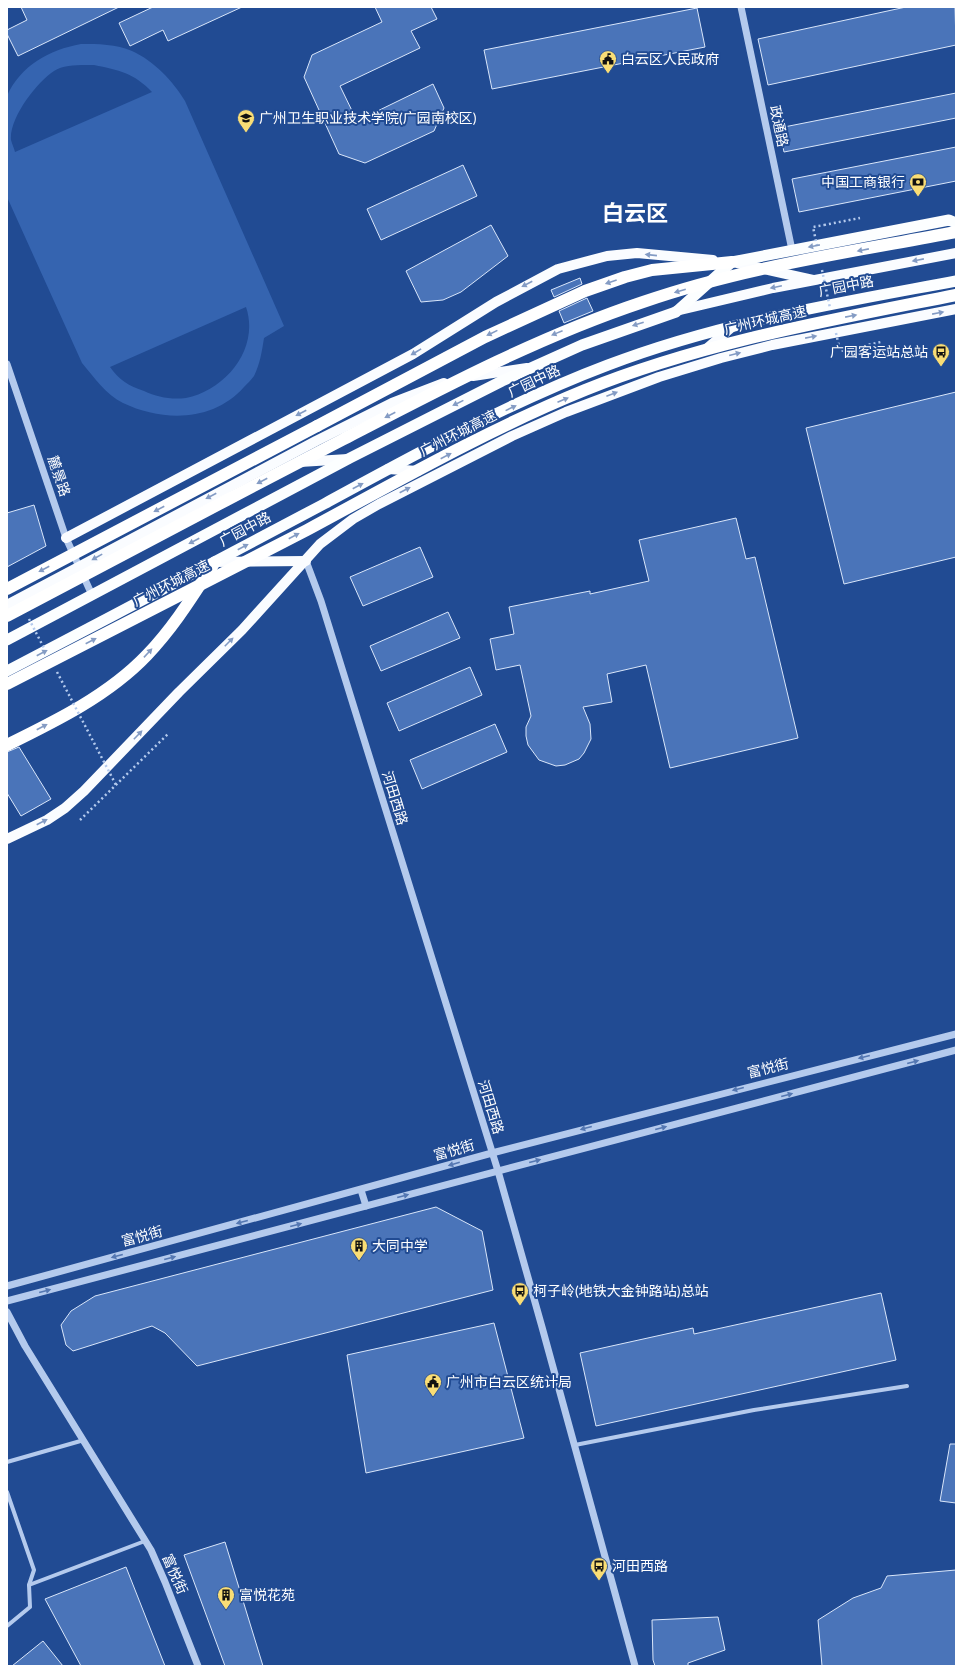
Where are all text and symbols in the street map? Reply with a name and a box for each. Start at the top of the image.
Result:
public building icon: 白云区人民政府 [598,49,618,74]
place label: 白云区人民政府 [621,50,719,67]
street label: 政通路 [767,104,792,148]
school or university icon: 广州卫生职业技术学院(广园南校区) [236,108,256,133]
place label: 广州卫生职业技术学院(广园南校区) [259,109,477,126]
bank icon: 中国工商银行 [908,172,928,197]
place label: 中国工商银行 [821,173,905,190]
district label: 白云区 [602,199,668,226]
one-way arrow [808,243,821,249]
one-way arrow [857,247,869,253]
one-way arrow [645,251,658,258]
one-way arrow [912,257,924,263]
street label: 广园中路 [817,272,875,299]
one-way arrow [605,279,617,285]
one-way arrow [521,281,533,288]
one-way arrow [770,285,782,291]
one-way arrow [674,288,686,294]
street label: 广州环城高速 [722,302,808,337]
one-way arrow [932,309,944,315]
one-way arrow [845,313,857,319]
one-way arrow [632,321,644,327]
one-way arrow [486,330,498,336]
one-way arrow [551,331,563,337]
one-way arrow [805,334,817,340]
bus stop icon: 广园客运站总站 [931,342,951,367]
place label: 广园客运站总站 [830,343,928,360]
one-way arrow [411,348,421,356]
one-way arrow [729,351,742,357]
street label: 广园中路 [505,361,563,400]
one-way arrow [606,391,618,397]
one-way arrow [558,396,570,402]
one-way arrow [452,400,463,406]
one-way arrow [506,405,517,411]
street label: 广州环城高速 [416,406,499,459]
one-way arrow [295,409,307,416]
one-way arrow [384,412,396,418]
street label: 麓景路 [45,453,74,498]
one-way arrow [441,453,452,459]
one-way arrow [257,478,268,485]
one-way arrow [352,482,364,489]
one-way arrow [399,487,411,493]
one-way arrow [205,492,217,499]
one-way arrow [153,505,164,512]
street label: 广园中路 [216,508,273,549]
one-way arrow [288,533,300,539]
one-way arrow [188,538,200,545]
one-way arrow [237,544,249,550]
one-way arrow [91,554,103,561]
street label: 广州环城高速 [129,556,212,609]
one-way arrow [38,566,49,573]
one-way arrow [86,637,97,644]
one-way arrow [224,637,234,647]
one-way arrow [143,648,153,658]
one-way arrow [36,650,47,657]
one-way arrow [36,724,48,731]
one-way arrow [133,730,142,740]
street label: 河田西路 [379,769,412,827]
one-way arrow [37,819,48,825]
street label: 富悦街 [745,1054,790,1081]
one-way arrow [858,1054,870,1060]
one-way arrow [906,1058,919,1064]
street label: 河田西路 [475,1078,508,1136]
one-way arrow [732,1087,744,1093]
one-way arrow [781,1091,793,1097]
one-way arrow [655,1124,667,1130]
one-way arrow [580,1126,593,1132]
street label: 富悦街 [431,1136,476,1163]
one-way arrow [530,1158,542,1164]
one-way arrow [448,1161,460,1167]
one-way arrow [398,1193,410,1199]
one-way arrow [236,1219,248,1225]
one-way arrow [290,1221,302,1227]
street label: 富悦街 [119,1222,164,1249]
building icon: 大同中学 [349,1236,369,1261]
place label: 大同中学 [372,1237,428,1254]
one-way arrow [111,1253,123,1259]
one-way arrow [165,1255,177,1261]
bus stop icon: 柯子岭(地铁大金钟路站)总站 [510,1281,530,1306]
place label: 柯子岭(地铁大金钟路站)总站 [533,1282,708,1299]
one-way arrow [38,1288,51,1294]
public building icon: 广州市白云区统计局 [423,1372,443,1397]
place label: 广州市白云区统计局 [446,1373,572,1390]
street label: 富悦街 [159,1551,192,1596]
bus stop icon: 河田西路 [589,1556,609,1581]
place label: 河田西路 [612,1557,668,1574]
building icon: 富悦花苑 [216,1585,236,1610]
place label: 富悦花苑 [239,1586,295,1603]

